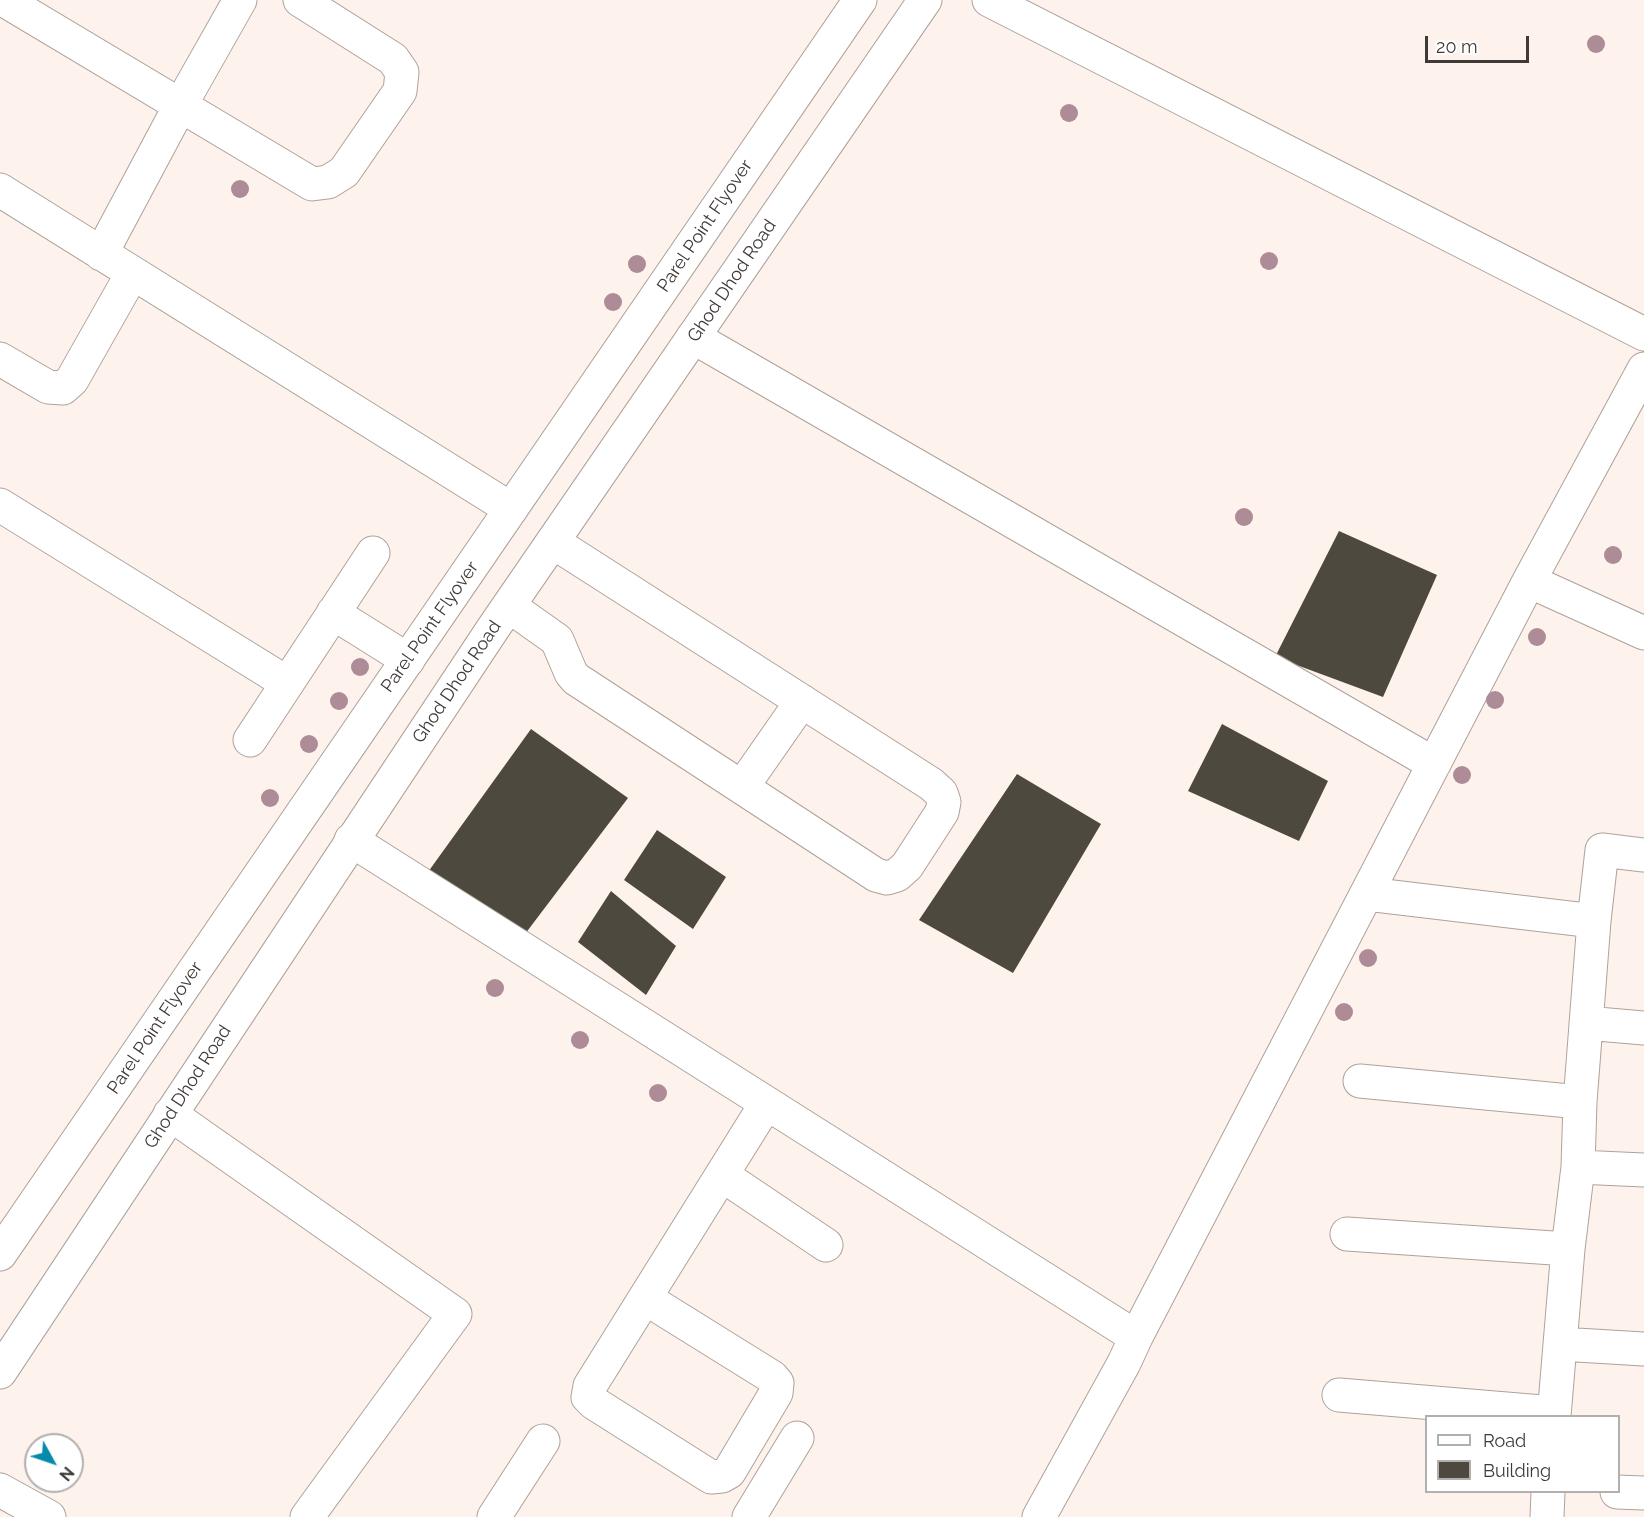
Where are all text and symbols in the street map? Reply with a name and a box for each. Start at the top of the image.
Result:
scale bar [1428,24,1532,62]
text: 20 m [1436,36,1478,57]
street label: Parel Point Flyover [653,156,757,296]
street label: Ghod Dhod Road [683,216,781,346]
street label: Parel Point Flyover [377,557,483,697]
street label: Ghod Dhod Road [408,617,506,747]
street label: Parel Point Flyover [103,958,207,1098]
street label: Ghod Dhod Road [140,1021,236,1153]
legend [1425,1415,1620,1493]
text: Road [1483,1430,1526,1451]
north arrow [24,1433,84,1493]
text: Building [1483,1460,1551,1481]
text: N [55,1463,78,1484]

